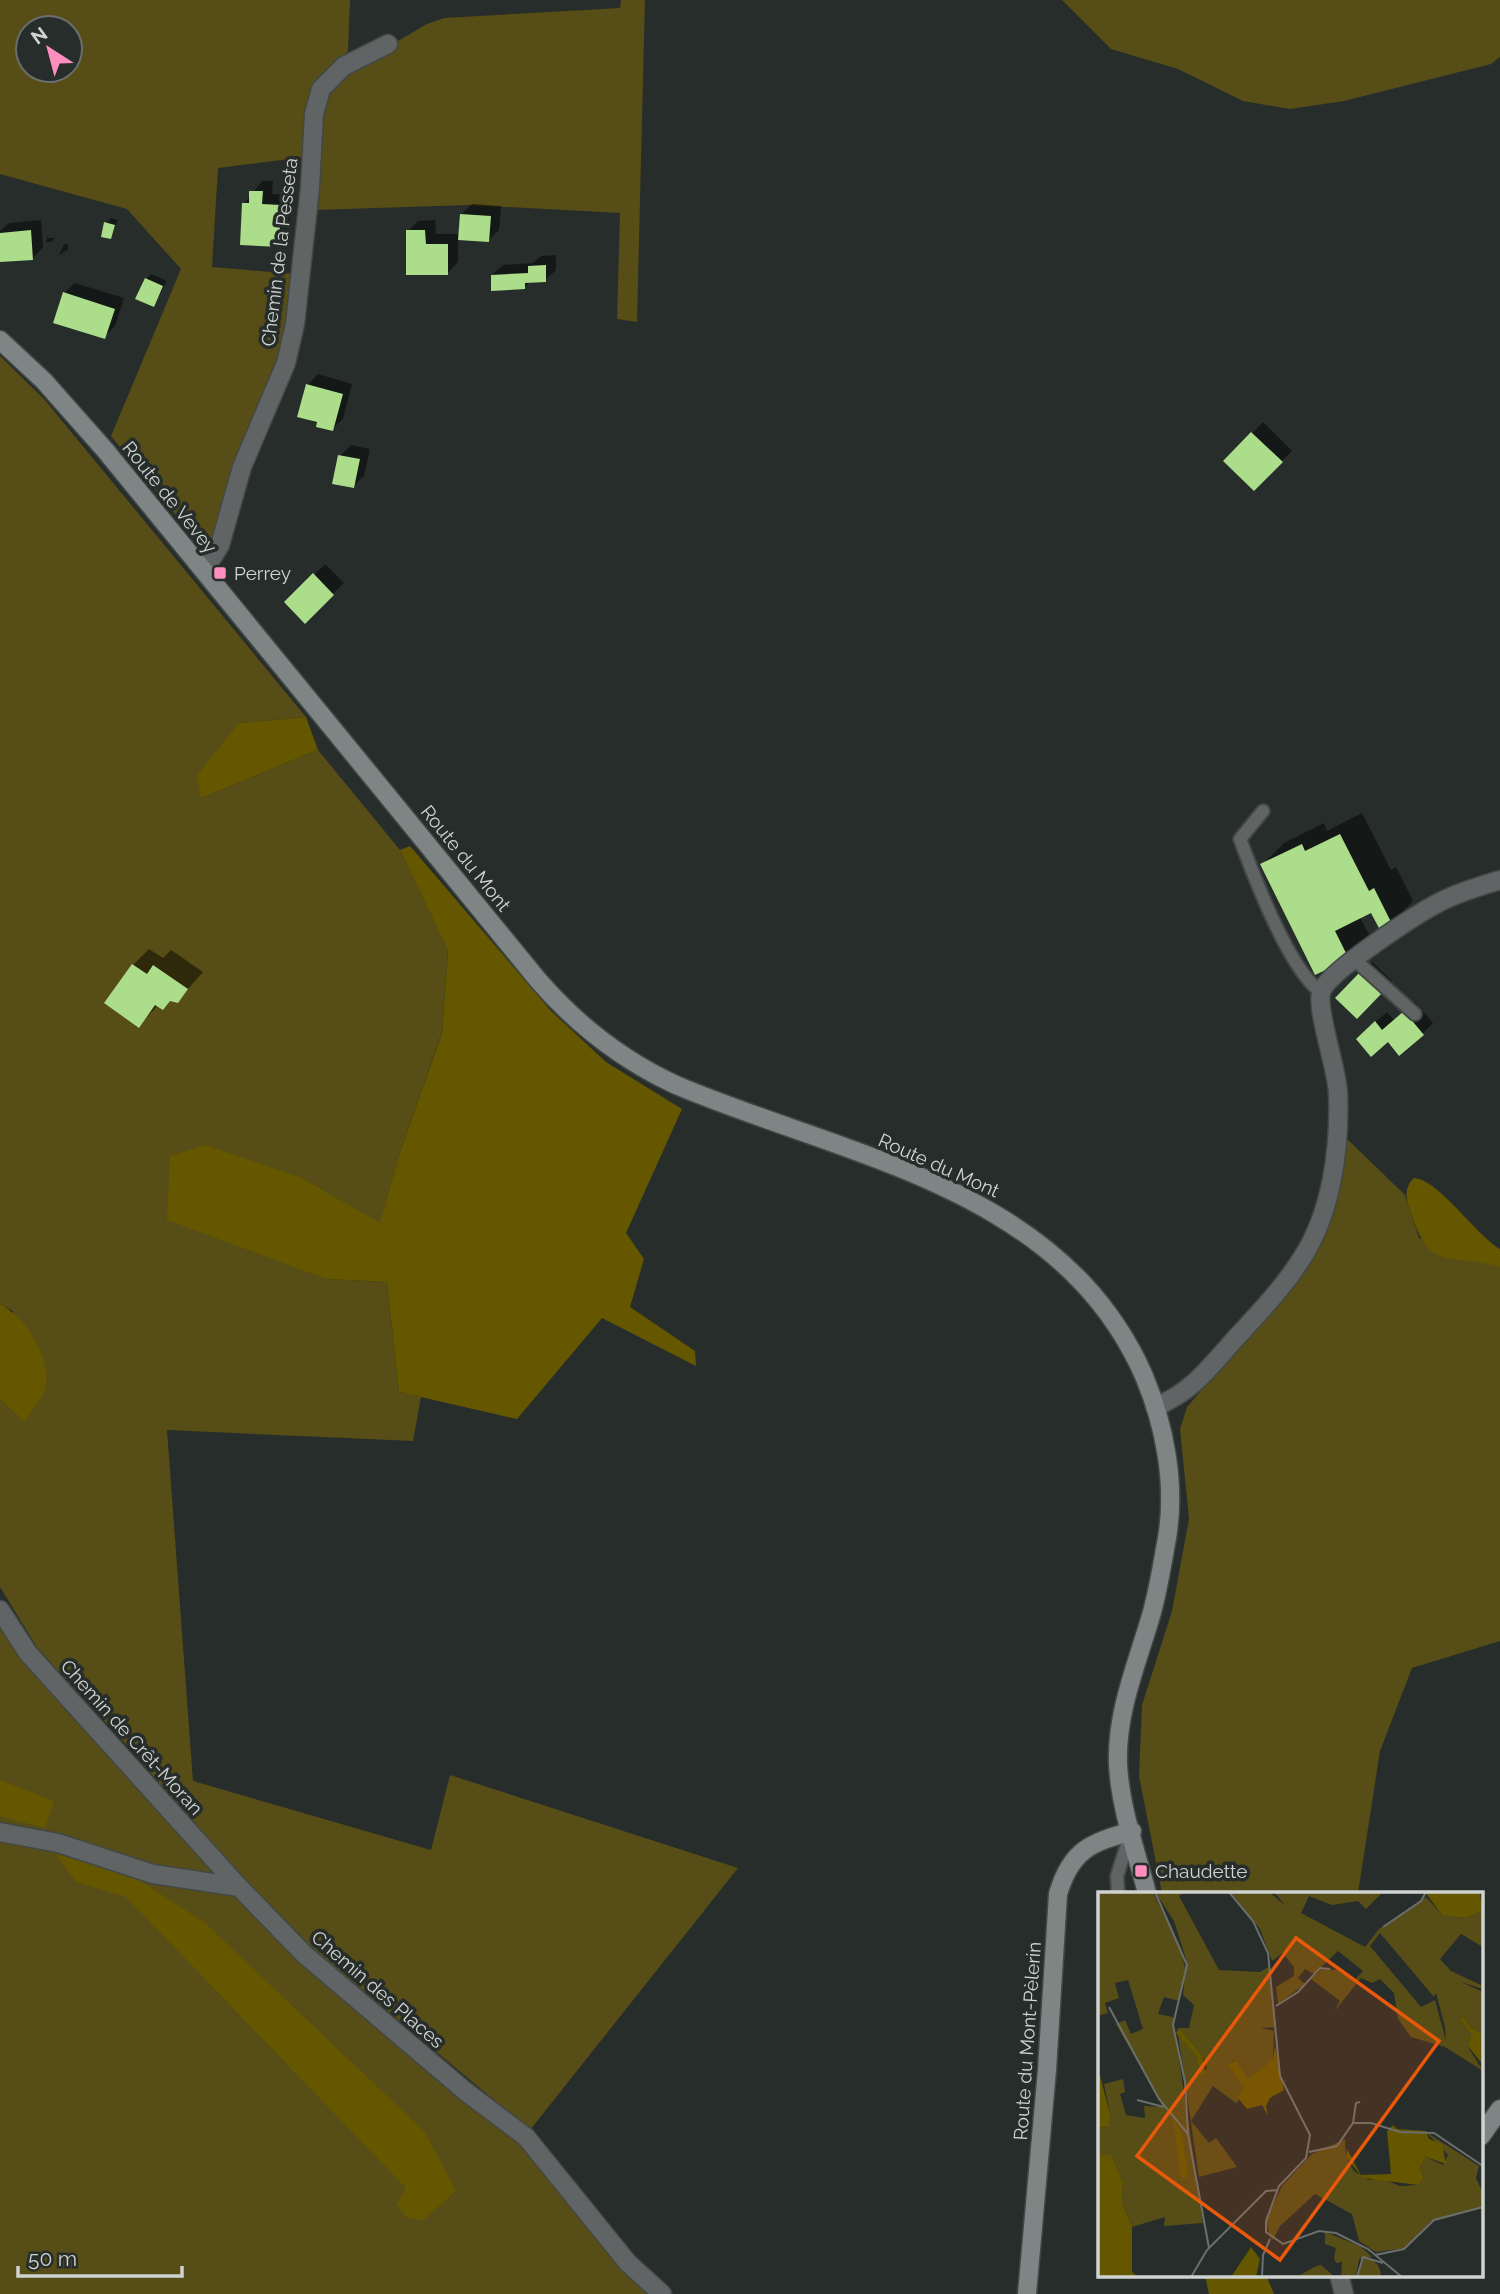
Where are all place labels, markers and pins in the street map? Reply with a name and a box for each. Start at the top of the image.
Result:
place label: Perrey [234,562,291,584]
marker: Perrey [212,565,228,581]
place label: Chaudette [1155,1860,1247,1882]
marker: Chaudette [1133,1863,1149,1879]

